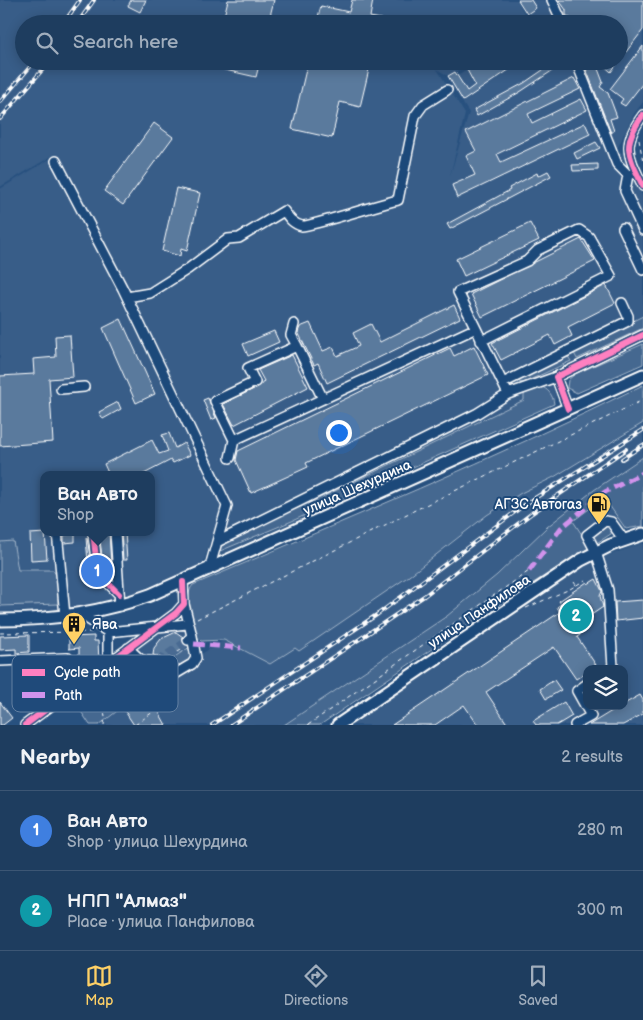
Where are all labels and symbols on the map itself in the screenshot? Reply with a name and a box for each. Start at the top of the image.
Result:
your location [326,420,352,446]
street label: улица Шехурдина [300,456,415,519]
fuel station icon: АГЗС Автогаз [586,491,612,525]
place label: АГЗС Автогаз [494,496,582,513]
pin: 1 [81,552,113,590]
street label: улица Панфилова [425,571,534,652]
pin: 2 [560,597,592,635]
building icon: Ява [61,611,87,645]
place label: Ява [92,616,118,633]
legend [12,655,178,712]
text: Cycle path [54,664,121,681]
text: Path [54,687,82,704]

